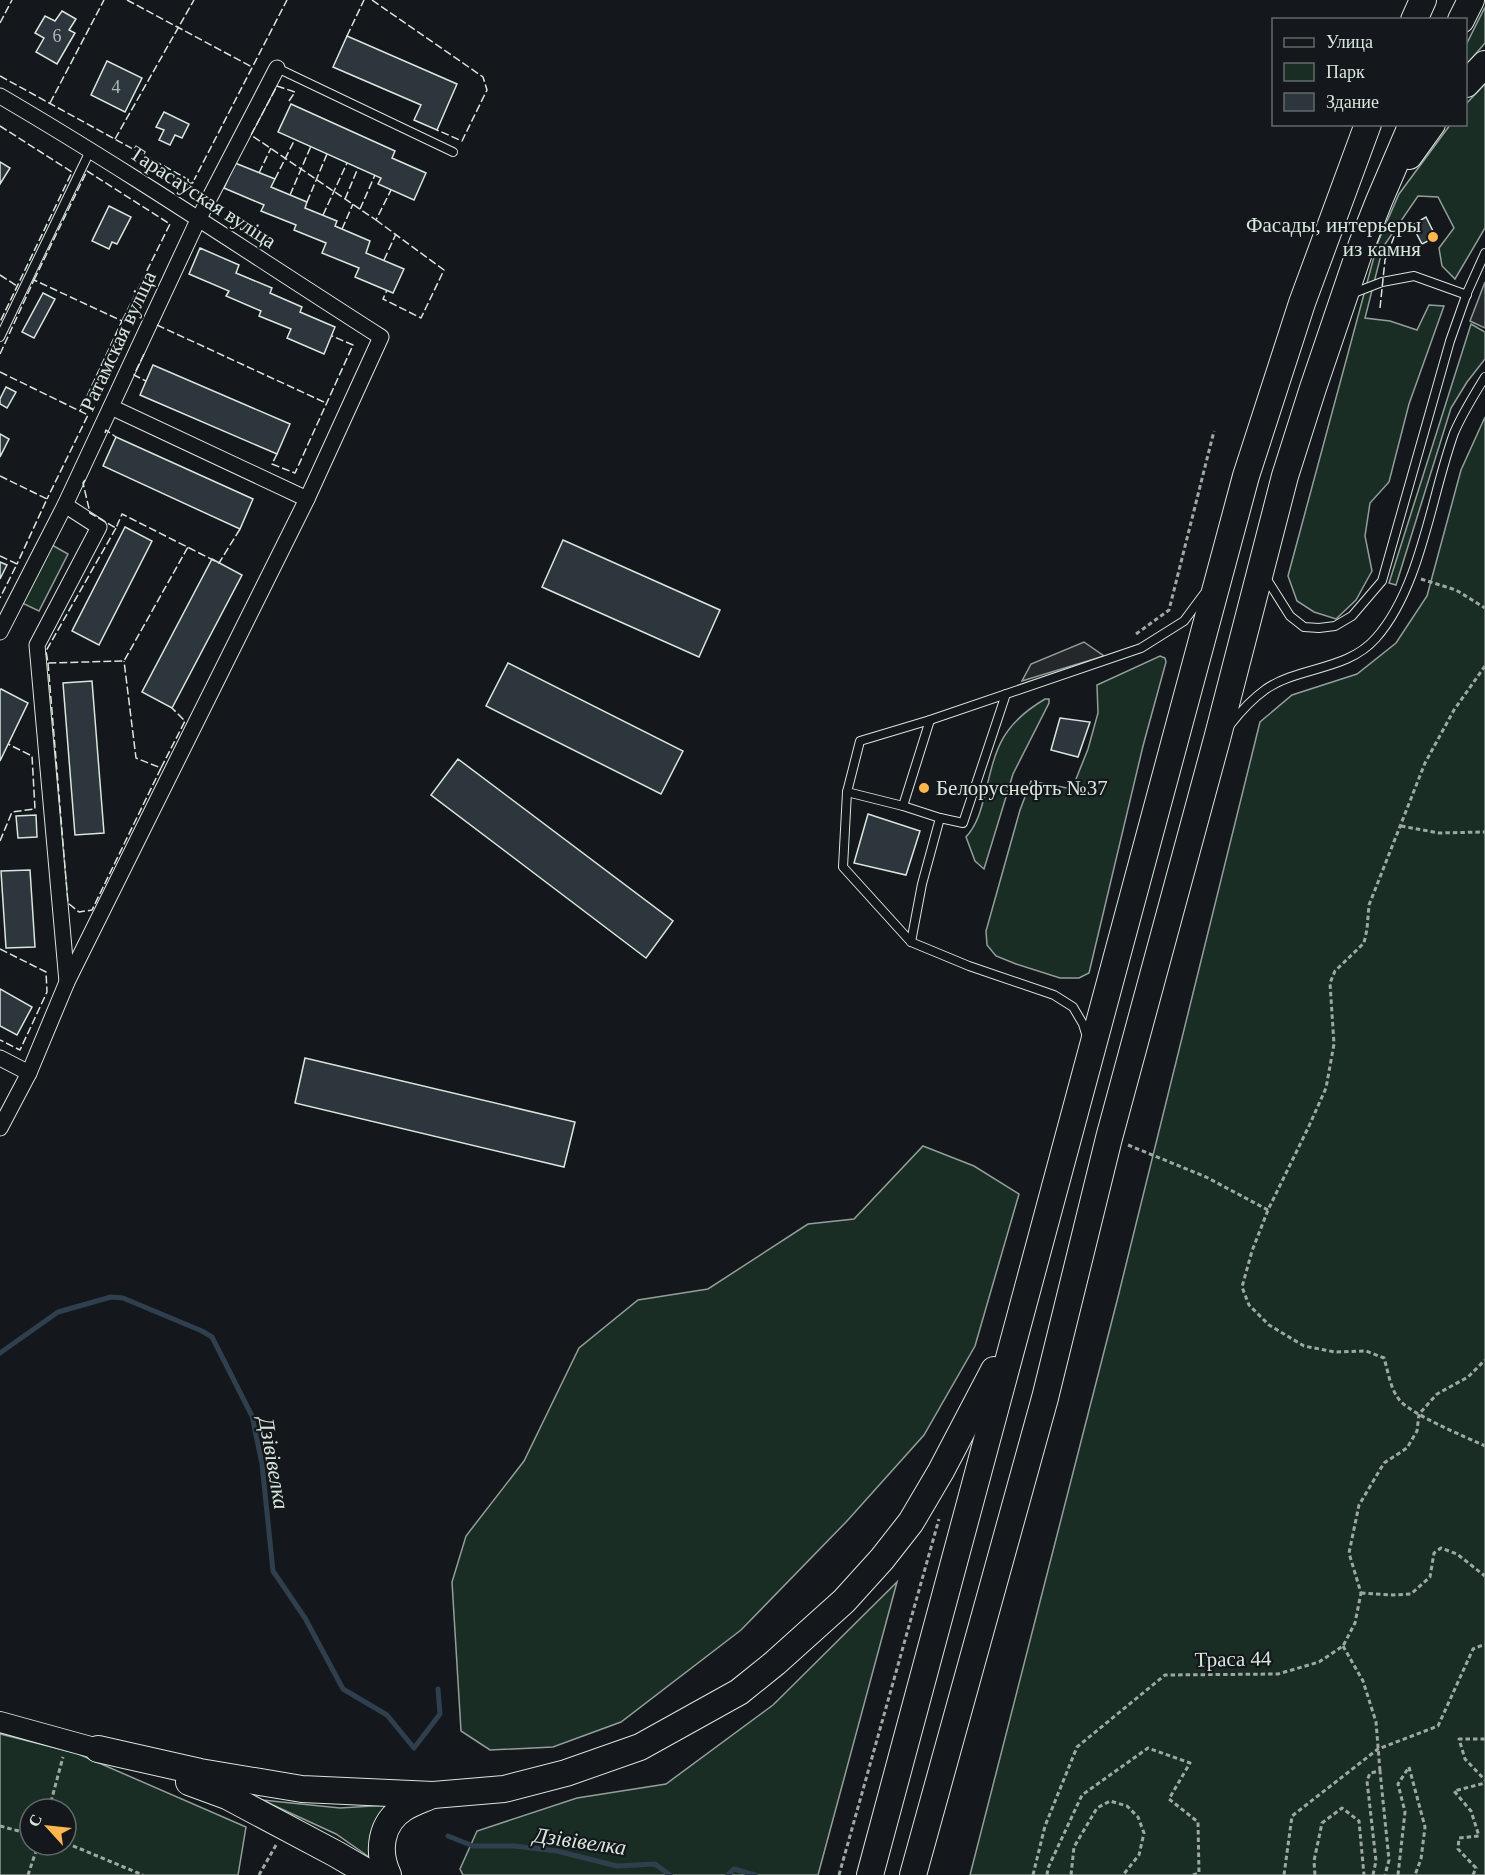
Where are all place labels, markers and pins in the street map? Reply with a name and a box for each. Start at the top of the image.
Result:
place label: Фасады, интерьеры из камня [1246,213,1421,261]
marker: Фасады, интерьеры из камня [1426,230,1440,244]
place label: Белоруснефть №37 [936,776,1108,800]
marker: Белоруснефть №37 [917,781,931,795]

